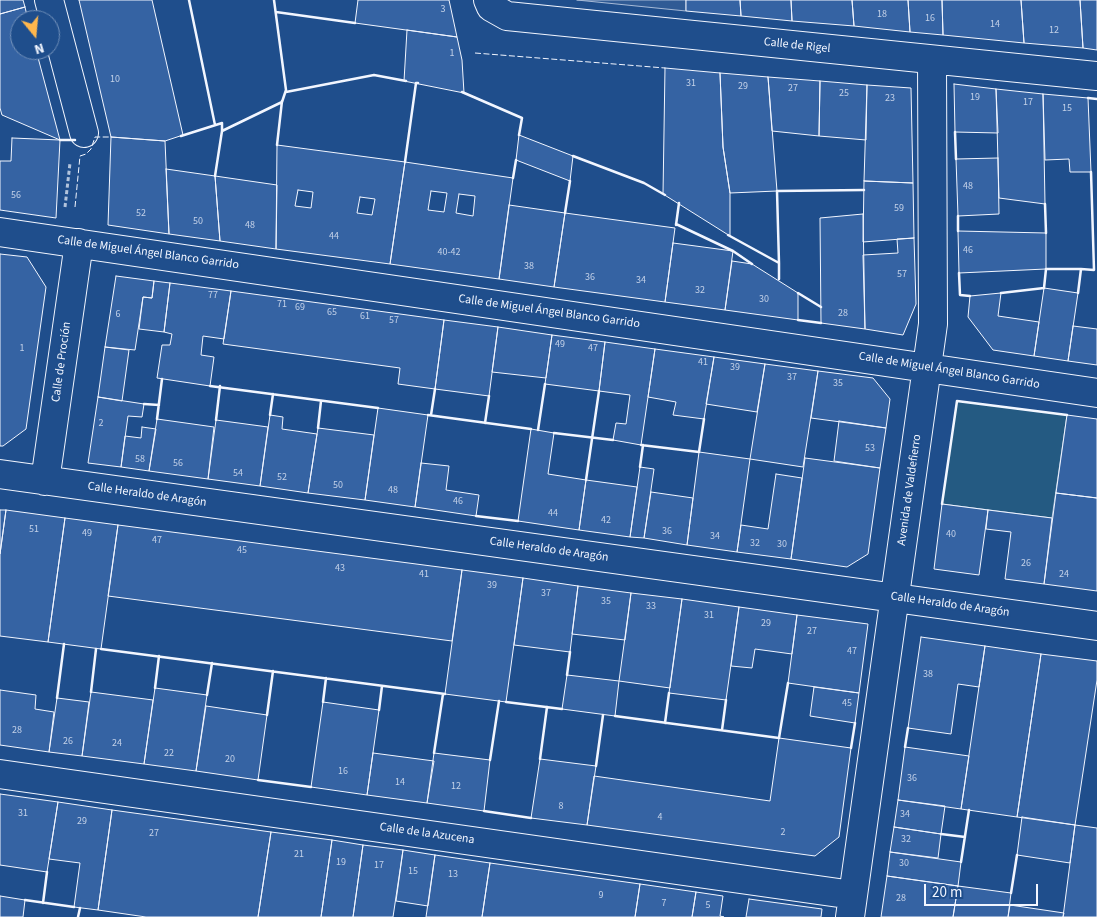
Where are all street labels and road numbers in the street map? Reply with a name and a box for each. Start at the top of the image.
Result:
street label: Calle de Rigel [763,35,831,57]
street label: Calle de Miguel Ángel Blanco Garrido [56,233,240,273]
street label: Calle de Miguel Ángel Blanco Garrido [457,292,641,332]
street label: Calle de Proción [49,321,75,403]
street label: Calle de Miguel Ángel Blanco Garrido [857,350,1041,392]
street label: Avenida de Valdefierro [895,433,925,547]
street label: Calle Heraldo de Aragón [87,480,207,510]
street label: Calle Heraldo de Aragón [489,535,609,565]
street label: Calle Heraldo de Aragón [890,590,1010,620]
street label: Calle de la Azucena [379,820,475,848]

